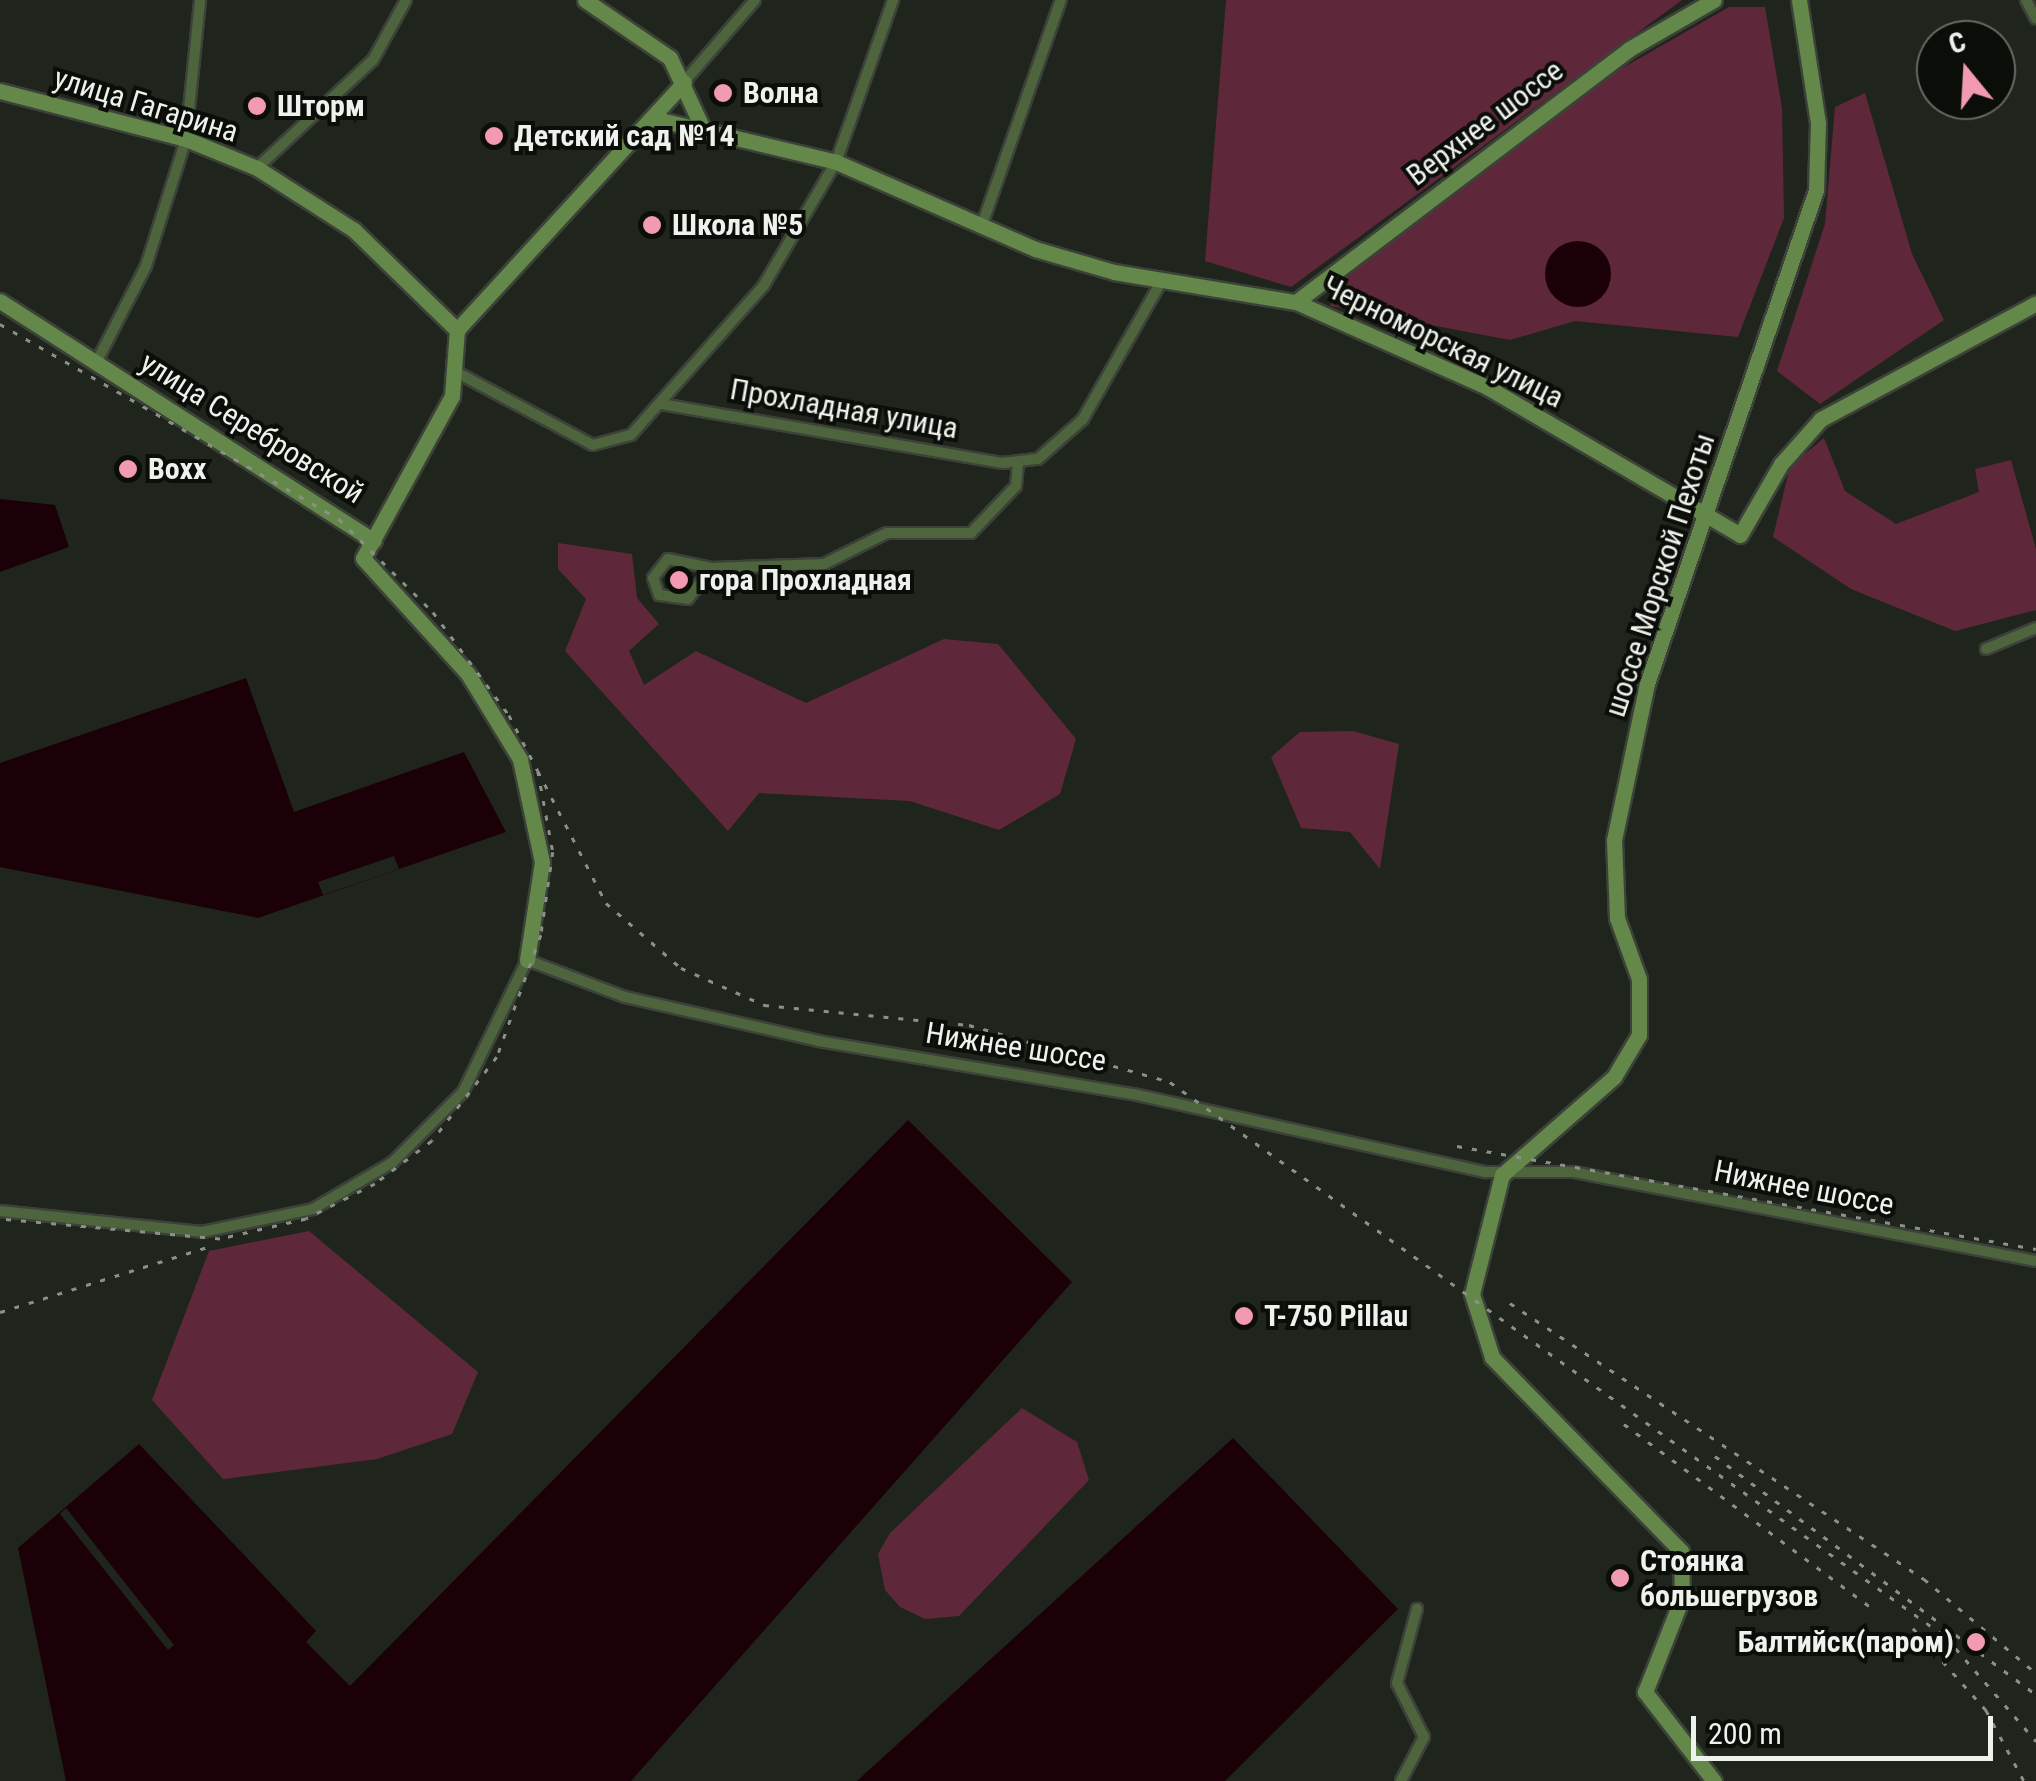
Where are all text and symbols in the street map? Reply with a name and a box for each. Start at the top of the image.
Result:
north arrow [1916,20,2016,120]
text: С [1945,25,1970,61]
street label: Верхнее шоссе [1400,53,1570,193]
street label: улица Гагарина [50,60,242,150]
place label: Волна [743,75,819,111]
marker: Волна [712,82,734,104]
place label: Шторм [277,88,365,124]
marker: Шторм [246,95,268,117]
place label: Детский сад №14 [514,118,735,154]
marker: Детский сад №14 [483,125,505,147]
place label: Школа №5 [672,207,803,243]
marker: Школа №5 [641,214,663,236]
street label: Черноморская улица [1317,268,1569,416]
street label: улица Серебровской [134,345,370,511]
street label: Прохладная улица [727,371,961,447]
street label: шоссе Морской Пехоты [1597,429,1723,721]
place label: Boxx [148,451,207,487]
marker: Boxx [117,458,139,480]
place label: гора Прохладная [699,562,912,598]
marker: гора Прохладная [668,569,690,591]
street label: Нижнее шоссе [923,1015,1109,1079]
street label: Нижнее шоссе [1711,1153,1897,1223]
place label: T-750 Pillau [1264,1298,1408,1334]
marker: T-750 Pillau [1233,1305,1255,1327]
place label: Стоянка большегрузов [1640,1543,1818,1614]
marker: Стоянка большегрузов [1609,1567,1631,1589]
place label: Балтийск(паром) [1738,1624,1954,1660]
marker: Балтийск(паром) [1963,1629,1989,1655]
scale bar [1696,1696,1998,1758]
text: 200 m [1708,1716,1782,1751]

